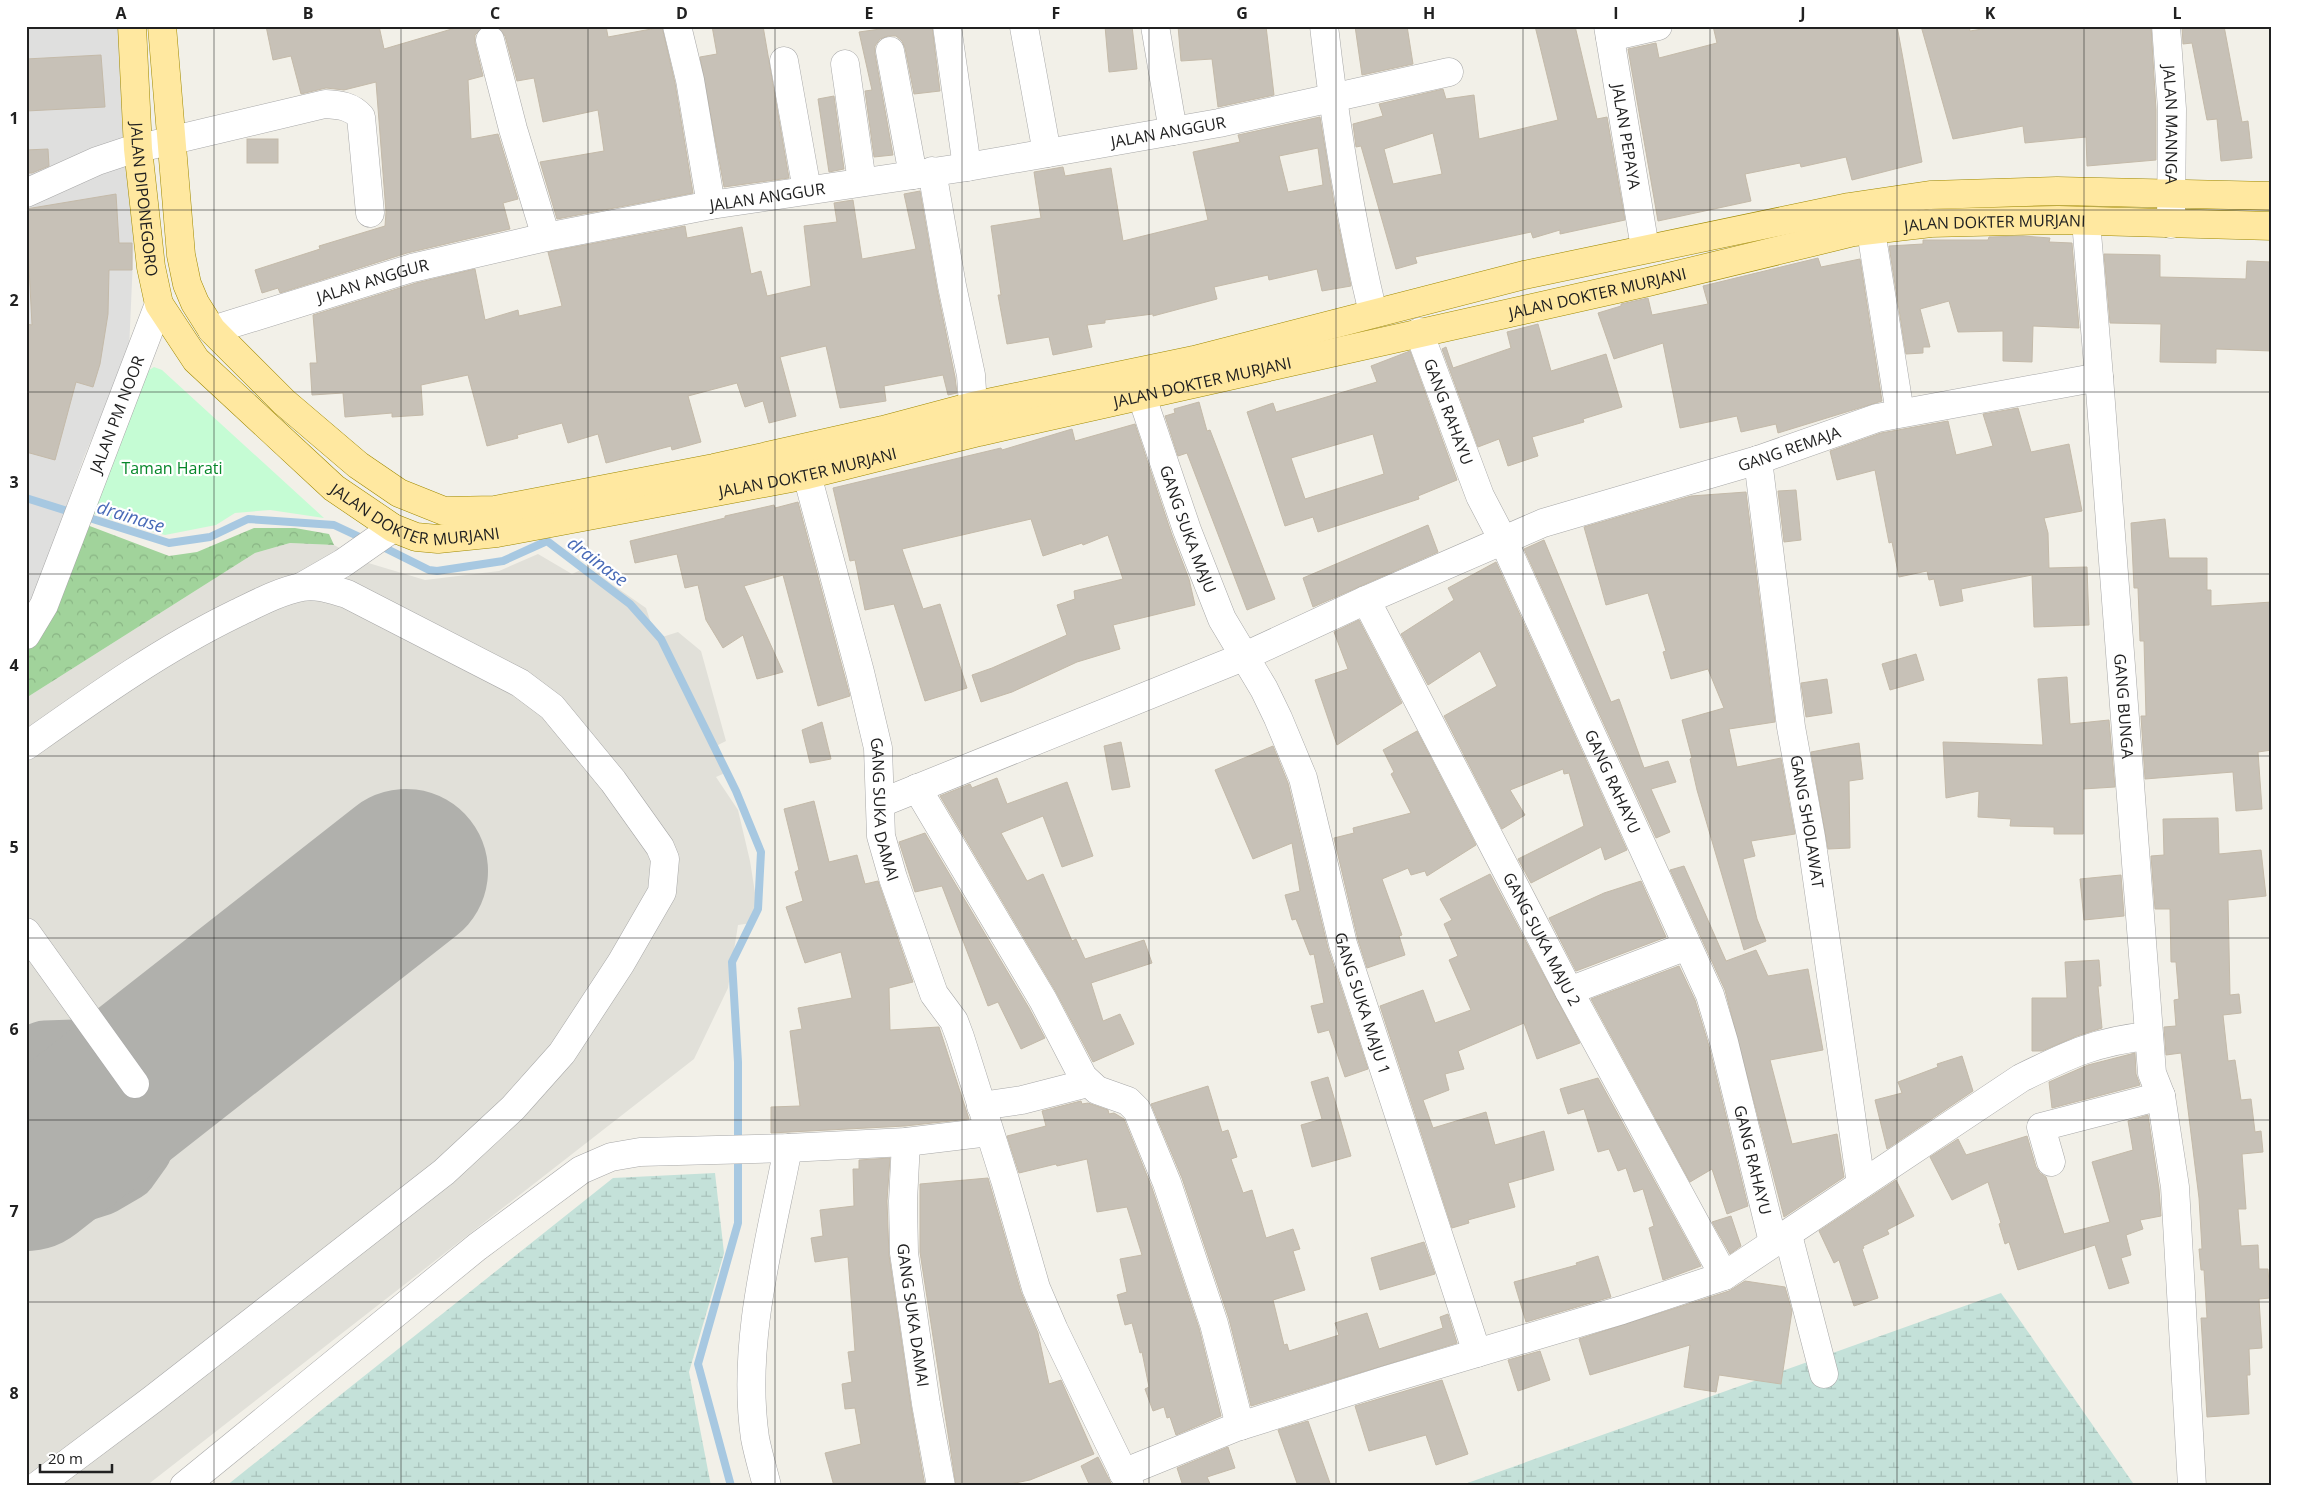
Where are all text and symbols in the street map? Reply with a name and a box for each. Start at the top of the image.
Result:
text: A [115,2,127,24]
text: B [303,2,313,24]
text: C [490,2,500,24]
text: D [676,2,688,24]
text: E [865,2,874,24]
text: F [1052,2,1060,24]
text: G [1236,2,1248,24]
text: H [1423,2,1435,24]
text: I [1613,2,1619,24]
text: J [1798,2,1806,24]
text: K [1985,2,1996,24]
text: L [2172,2,2182,24]
street label: JALAN MANNGA [2158,62,2183,185]
street label: JALAN PEPAYA [1606,80,1646,192]
text: 1 [9,107,19,129]
street label: JALAN ANGGUR [1107,111,1228,153]
street label: JALAN DIPONEGORO [126,120,164,279]
street label: JALAN ANGGUR [706,177,827,216]
street label: JALAN DOKTER MURJANI [1901,209,2086,237]
street label: JALAN ANGGUR [312,253,431,309]
street label: JALAN DOKTER MURJANI [1505,262,1689,324]
text: 2 [9,289,19,311]
street label: JALAN DOKTER MURJANI [1109,351,1293,413]
street label: JALAN PM NOOR [84,352,149,478]
street label: GANG RAHAYU [1419,355,1478,468]
street label: GANG REMAJA [1735,420,1844,476]
street label: JALAN DOKTER MURJANI [715,442,899,503]
park label: Taman Harati [121,457,223,479]
street label: GANG SUKA MAJU [1155,462,1222,596]
text: 3 [9,471,19,493]
street label: JALAN DOKTER MURJANI [325,477,501,550]
water label: drainase [94,494,168,538]
water label: drainase [563,530,633,592]
street label: GANG BUNGA [2109,653,2139,760]
text: 4 [9,654,19,676]
street label: GANG RAHAYU [1580,726,1646,837]
street label: GANG SUKA DAMAI [865,735,904,884]
street label: GANG SHOLAWAT [1785,753,1829,890]
text: 5 [9,836,19,858]
street label: GANG SUKA MAJU 2 [1498,868,1586,1010]
street label: GANG SUKA MAJU 1 [1330,930,1396,1077]
text: 6 [9,1018,19,1040]
street label: GANG RAHAYU [1729,1103,1777,1217]
text: 7 [9,1200,19,1222]
street label: GANG SUKA DAMAI [893,1243,934,1389]
text: 8 [9,1382,19,1404]
scale bar [40,1442,112,1474]
text: 20 m [48,1448,83,1468]

